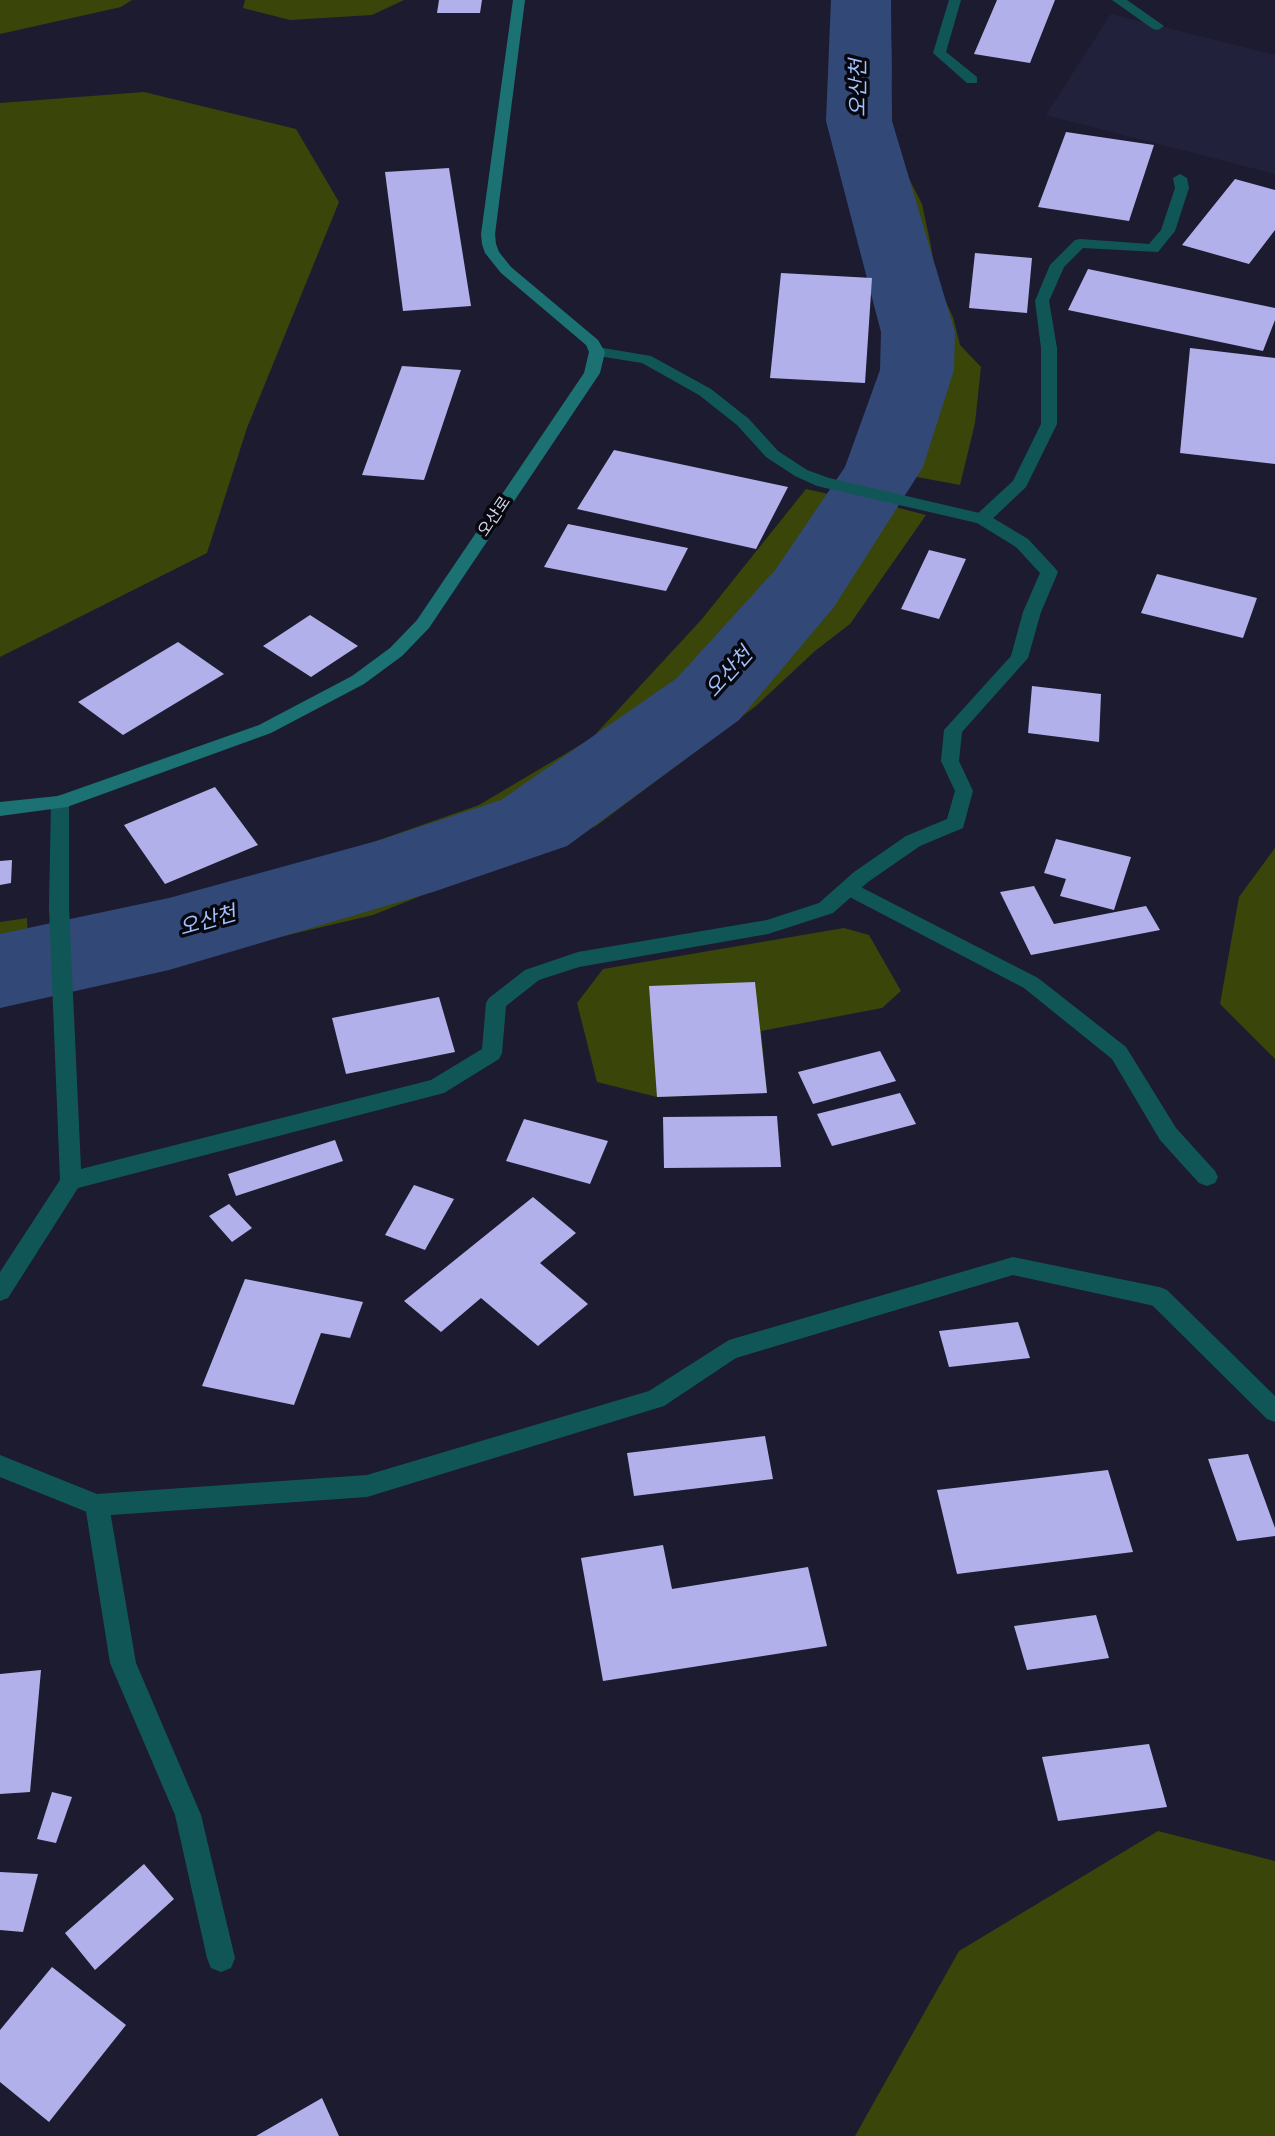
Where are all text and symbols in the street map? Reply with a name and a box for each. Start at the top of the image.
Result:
water label: 오산천 [847,59,873,117]
street label: 오산로 [475,493,515,541]
water label: 오산천 [701,643,759,703]
water label: 오산천 [177,902,239,942]

